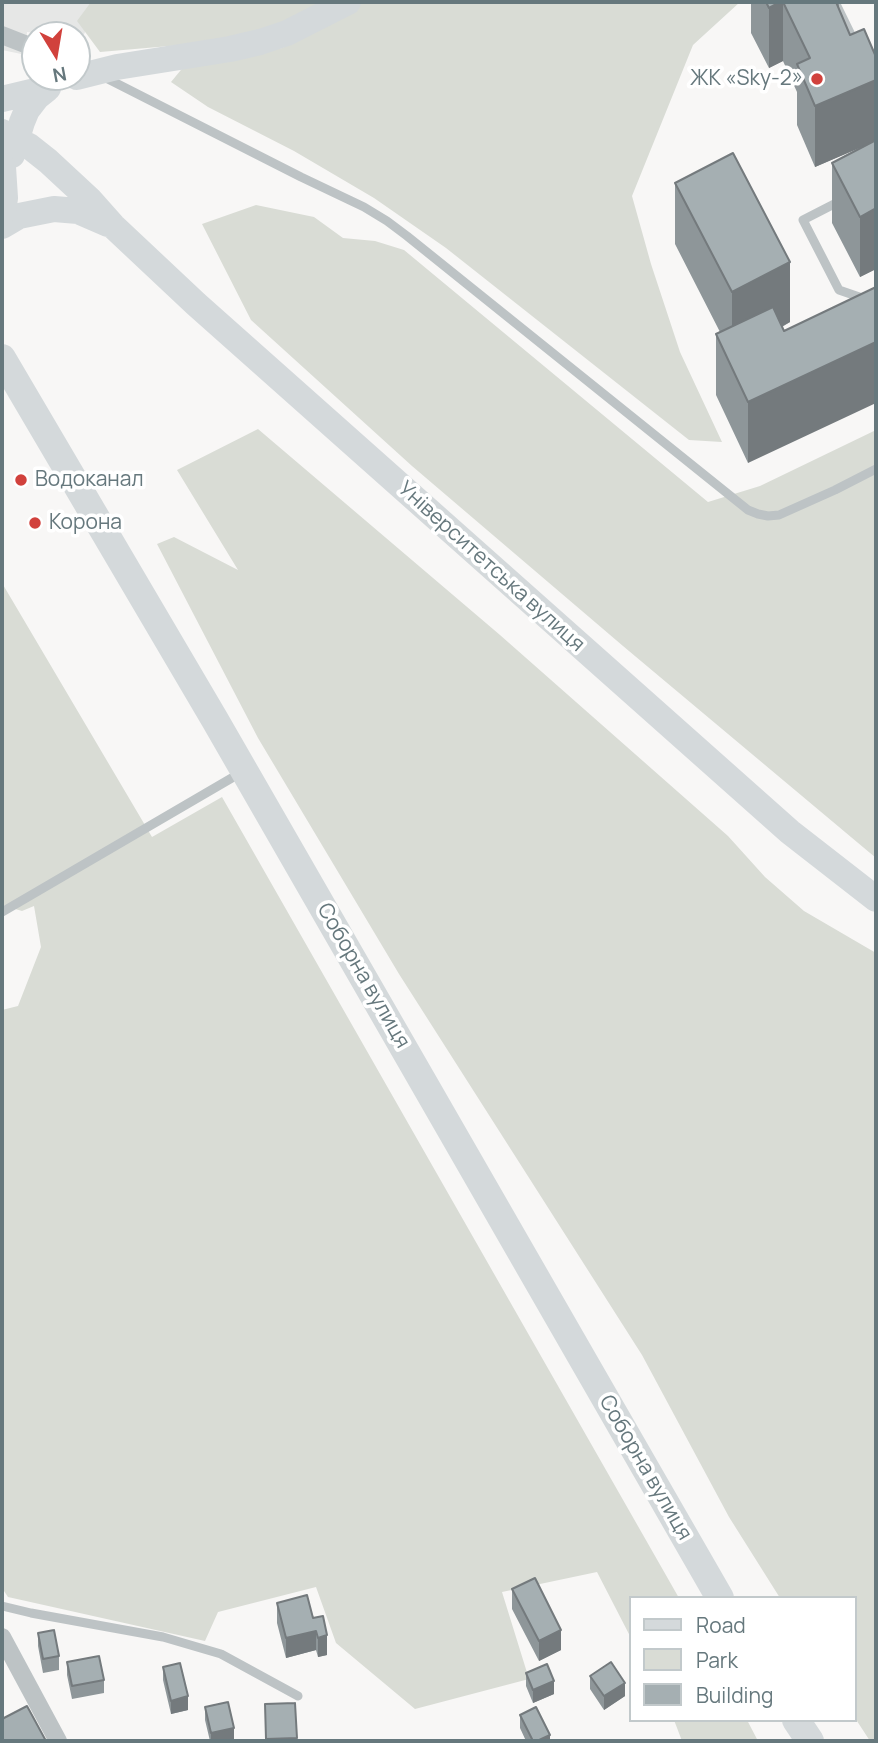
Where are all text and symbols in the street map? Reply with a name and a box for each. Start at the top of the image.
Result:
north arrow [21,21,91,91]
text: N [50,61,69,89]
place label: ЖК «Sky-2» [690,66,803,92]
marker: ЖК «Sky-2» [809,71,825,87]
place label: Водоканал [35,467,144,493]
marker: Водоканал [13,472,29,488]
street label: Університетська вулиця [392,477,590,657]
place label: Корона [49,510,122,536]
marker: Корона [27,515,43,531]
street label: Соборна вулиця [311,899,415,1053]
street label: Соборна вулиця [593,1391,697,1545]
legend [630,1596,857,1722]
text: Road [696,1611,746,1639]
text: Park [696,1646,738,1674]
text: Building [696,1681,773,1709]

